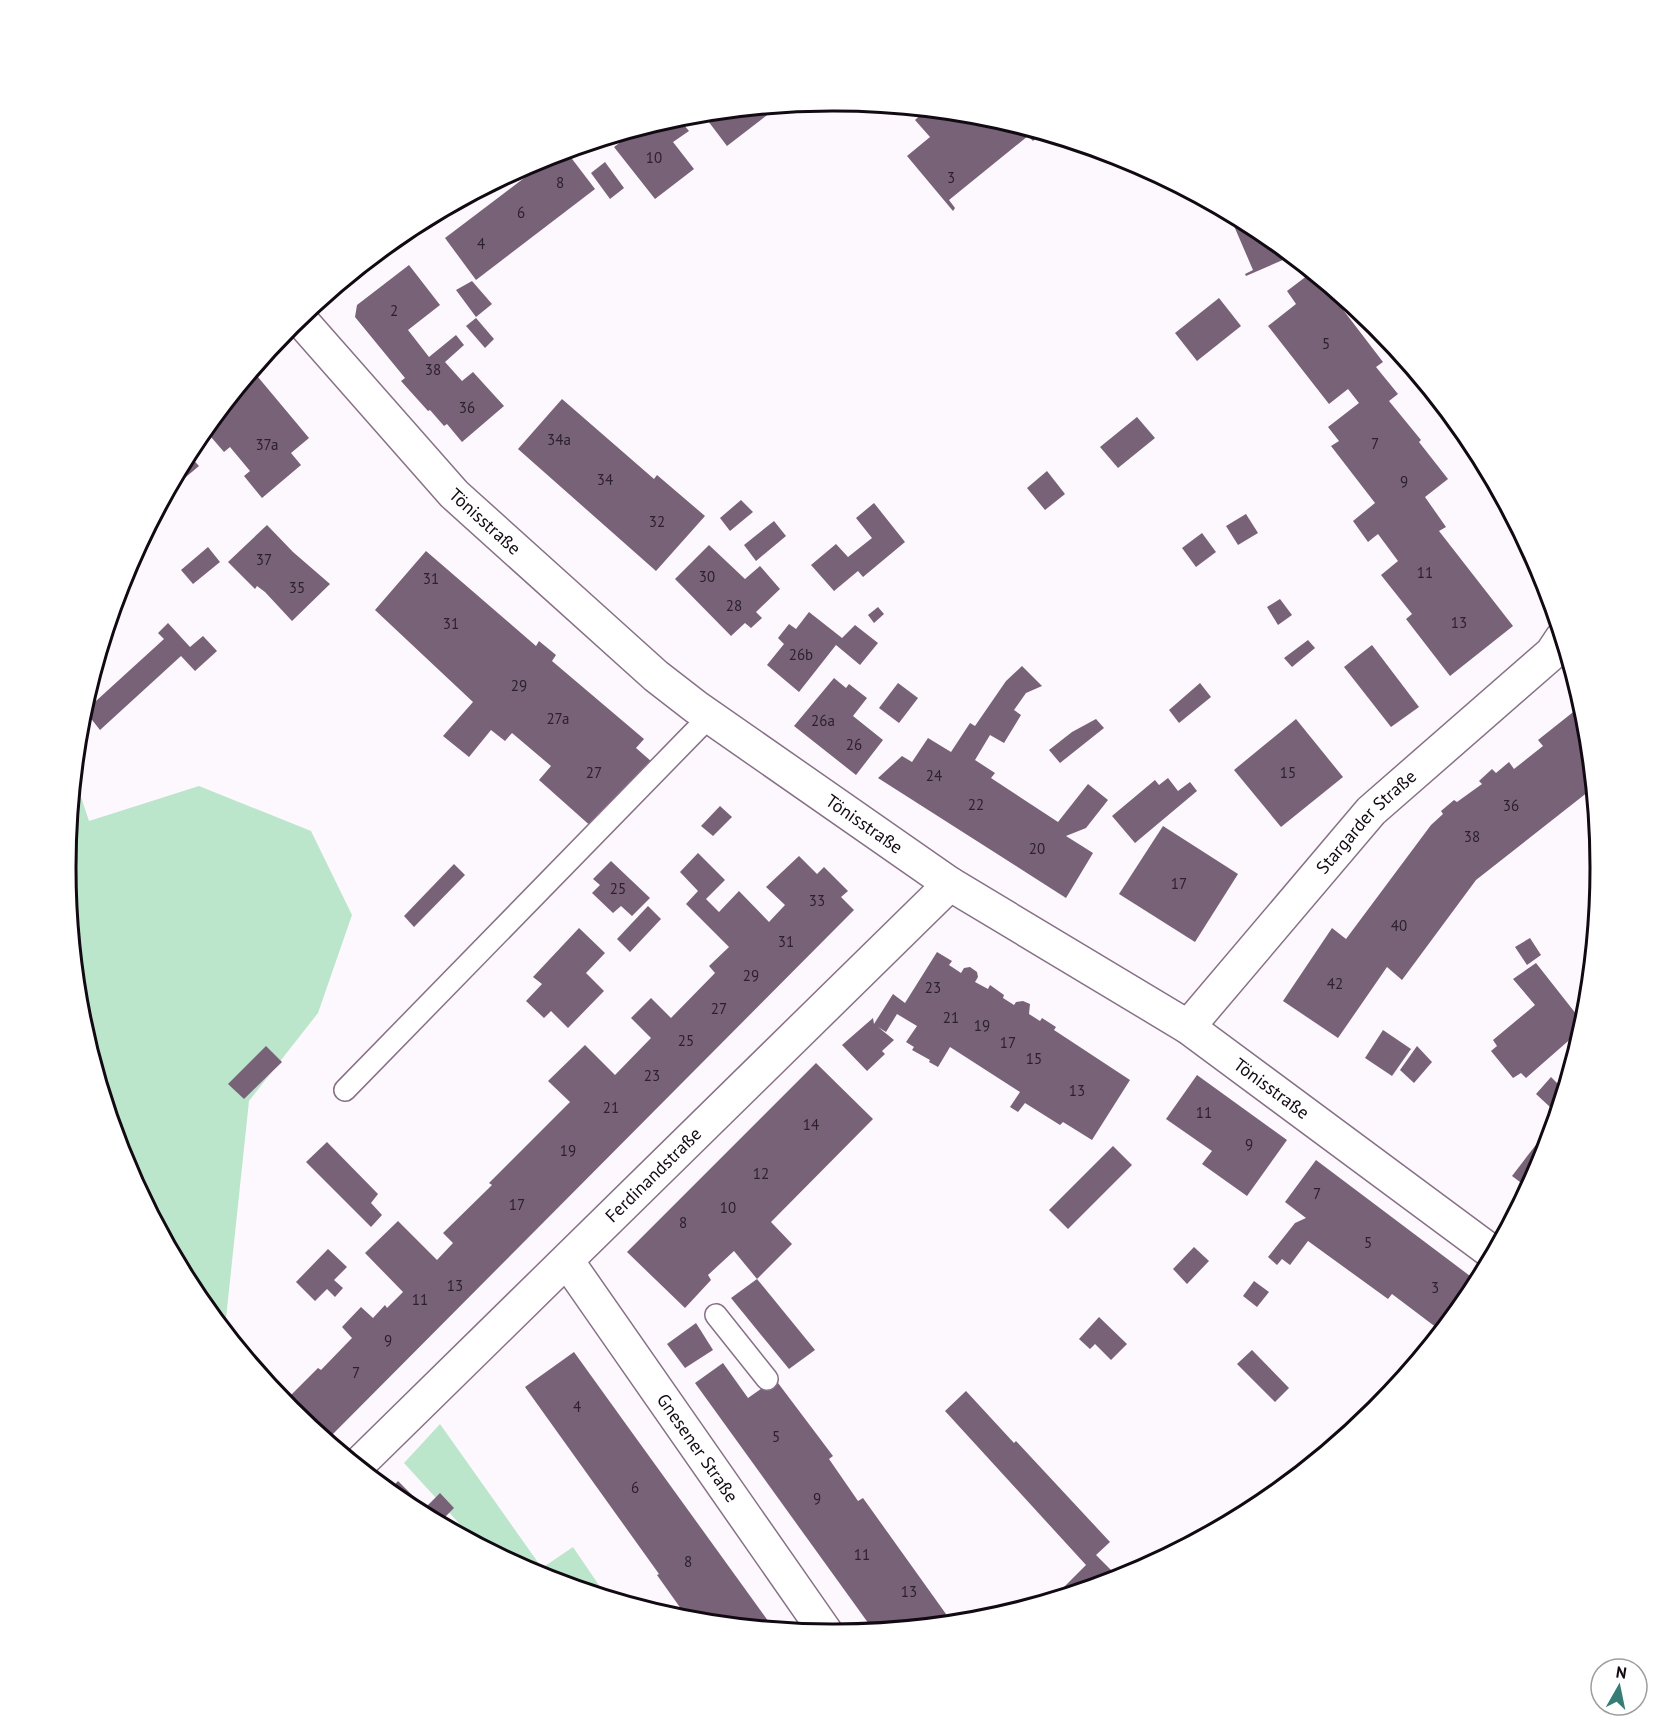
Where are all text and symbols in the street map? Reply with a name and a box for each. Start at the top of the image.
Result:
house number: 10 [646,148,662,167]
house number: 3 [947,168,955,187]
house number: 8 [556,173,564,192]
house number: 6 [517,203,525,222]
house number: 4 [477,234,485,253]
house number: 2 [390,301,398,320]
house number: 5 [1322,334,1330,353]
house number: 38 [425,360,441,379]
house number: 36 [459,398,475,417]
house number: 34a [547,430,571,449]
house number: 7 [1371,434,1379,453]
house number: 37a [255,435,279,454]
house number: 34 [597,470,613,489]
house number: 9 [1400,472,1408,491]
street label: Tönisstraße [445,483,526,560]
house number: 32 [649,512,665,531]
house number: 37 [256,550,272,569]
house number: 11 [1417,563,1433,582]
house number: 30 [699,567,715,586]
house number: 31 [423,569,439,588]
house number: 35 [289,578,305,597]
house number: 28 [726,596,742,615]
house number: 13 [1451,613,1467,632]
house number: 31 [443,614,459,633]
house number: 26b [789,645,813,664]
house number: 29 [511,676,527,695]
house number: 27a [546,709,570,728]
house number: 26a [811,711,835,730]
house number: 26 [846,735,862,754]
house number: 27 [586,763,602,782]
house number: 15 [1280,763,1296,782]
street label: Stargarder Straße [1311,765,1421,878]
house number: 24 [926,766,942,785]
street label: Tönisstraße [821,789,907,859]
house number: 22 [968,795,984,814]
house number: 36 [1503,796,1519,815]
house number: 38 [1464,827,1480,846]
house number: 20 [1029,839,1045,858]
house number: 17 [1171,874,1187,893]
house number: 25 [610,879,626,898]
house number: 33 [809,891,825,910]
house number: 40 [1391,916,1407,935]
house number: 31 [778,932,794,951]
house number: 29 [743,966,759,985]
house number: 42 [1327,974,1343,993]
house number: 23 [925,978,941,997]
house number: 27 [711,999,727,1018]
house number: 21 [943,1008,959,1027]
house number: 19 [974,1016,990,1035]
house number: 25 [678,1031,694,1050]
house number: 17 [1000,1033,1016,1052]
house number: 15 [1026,1049,1042,1068]
street label: Tönisstraße [1229,1053,1314,1124]
house number: 23 [644,1066,660,1085]
house number: 13 [1069,1081,1085,1100]
house number: 21 [603,1098,619,1117]
house number: 11 [1196,1103,1212,1122]
house number: 14 [803,1115,819,1134]
street label: Ferdinandstraße [600,1122,706,1227]
house number: 9 [1245,1135,1253,1154]
house number: 19 [560,1141,576,1160]
house number: 12 [753,1164,769,1183]
house number: 7 [1313,1184,1321,1203]
house number: 17 [509,1195,525,1214]
house number: 10 [720,1198,736,1217]
house number: 8 [679,1213,687,1232]
house number: 5 [1364,1233,1372,1252]
house number: 13 [447,1276,463,1295]
house number: 3 [1431,1278,1439,1297]
house number: 11 [412,1290,428,1309]
house number: 9 [384,1331,392,1350]
house number: 7 [352,1363,360,1382]
street label: Gnesener Straße [652,1389,744,1507]
house number: 4 [573,1397,581,1416]
house number: 5 [772,1427,780,1446]
house number: 6 [631,1478,639,1497]
house number: 9 [813,1489,821,1508]
house number: 11 [854,1545,870,1564]
house number: 8 [684,1552,692,1571]
house number: 13 [901,1582,917,1601]
north arrow [1589,1657,1649,1717]
text: N [1615,1661,1628,1683]

